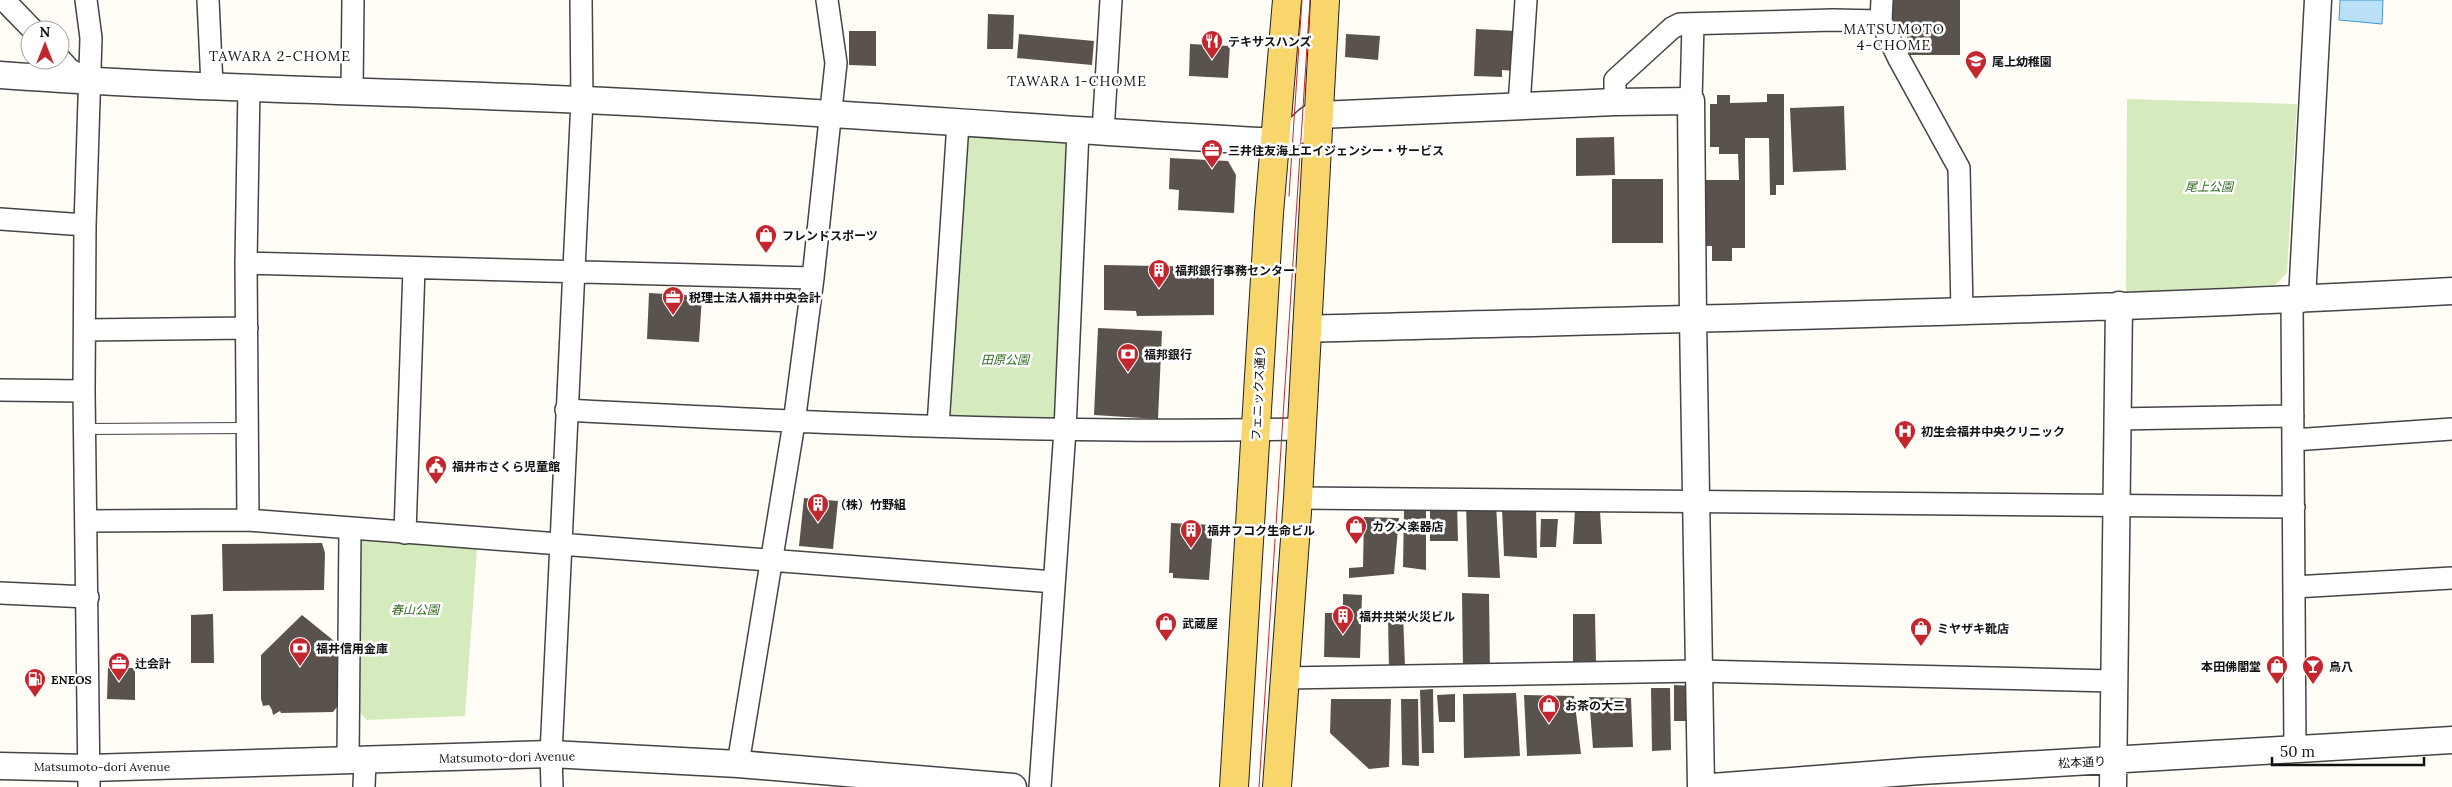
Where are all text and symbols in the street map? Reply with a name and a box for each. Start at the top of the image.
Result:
north arrow [20,20,70,70]
district label: MATSUMOTO 4-CHOME [1843,20,1945,54]
text: N [40,23,51,41]
restaurant icon: テキサスハンズ [1200,29,1224,60]
place label: テキサスハンズ [1228,34,1312,49]
district label: TAWARA 2-CHOME [209,47,351,65]
school or university icon: 尾上幼稚園 [1964,49,1988,80]
place label: 尾上幼稚園 [1992,54,2052,69]
district label: TAWARA 1-CHOME [1007,72,1147,90]
office icon: 三井住友海上エイジェンシー・サービス [1200,138,1224,169]
place label: 三井住友海上エイジェンシー・サービス [1228,143,1444,158]
park label: 尾上公園 [2185,179,2235,194]
shop icon: フレンドスポーツ [754,223,778,254]
place label: フレンドスポーツ [782,228,878,243]
building icon: 福邦銀行事務センター [1147,258,1171,289]
place label: 福邦銀行事務センター [1175,263,1295,278]
office icon: 税理士法人福井中央会計 [661,285,685,316]
place label: 税理士法人福井中央会計 [689,290,821,305]
bank icon: 福邦銀行 [1116,342,1140,373]
street label: フェニックス通り [1248,345,1268,441]
place label: 福邦銀行 [1144,347,1192,362]
park label: 田原公園 [981,352,1031,367]
hospital icon: 初生会福井中央クリニック [1893,419,1917,450]
place label: 初生会福井中央クリニック [1921,424,2065,439]
public building icon: 福井市さくら児童館 [424,454,448,485]
place label: 福井市さくら児童館 [452,459,560,474]
building icon: （株）竹野組 [806,492,830,523]
place label: （株）竹野組 [834,497,906,512]
shop icon: カクメ楽器店 [1344,514,1368,545]
building icon: 福井フコク生命ビル [1179,518,1203,549]
place label: カクメ楽器店 [1372,519,1444,534]
place label: 福井フコク生命ビル [1207,523,1315,538]
park label: 春山公園 [391,602,441,617]
building icon: 福井共栄火災ビル [1331,604,1355,635]
place label: 福井共栄火災ビル [1359,609,1455,624]
shop icon: 武蔵屋 [1154,611,1178,642]
place label: 武蔵屋 [1182,616,1218,631]
shop icon: ミヤザキ靴店 [1909,616,1933,647]
place label: ミヤザキ靴店 [1937,621,2009,636]
bank icon: 福井信用金庫 [288,636,312,667]
place label: 福井信用金庫 [316,641,388,656]
office icon: 辻会計 [107,651,131,682]
shop icon: 本田佛閣堂 [2265,654,2289,685]
bar icon: 鳥八 [2301,654,2325,685]
place label: 辻会計 [135,656,171,671]
place label: 本田佛閣堂 [2201,659,2261,674]
place label: 鳥八 [2329,659,2353,674]
fuel station icon: ENEOS [23,667,47,698]
place label: ENEOS [51,672,92,687]
shop icon: お茶の大三 [1537,693,1561,724]
place label: お茶の大三 [1565,698,1625,713]
scale bar [2272,734,2424,766]
text: 50 m [2280,742,2315,761]
street label: Matsumoto-dori Avenue [439,748,576,766]
street label: 松本通り [2058,753,2106,771]
street label: Matsumoto-dori Avenue [34,759,171,774]

